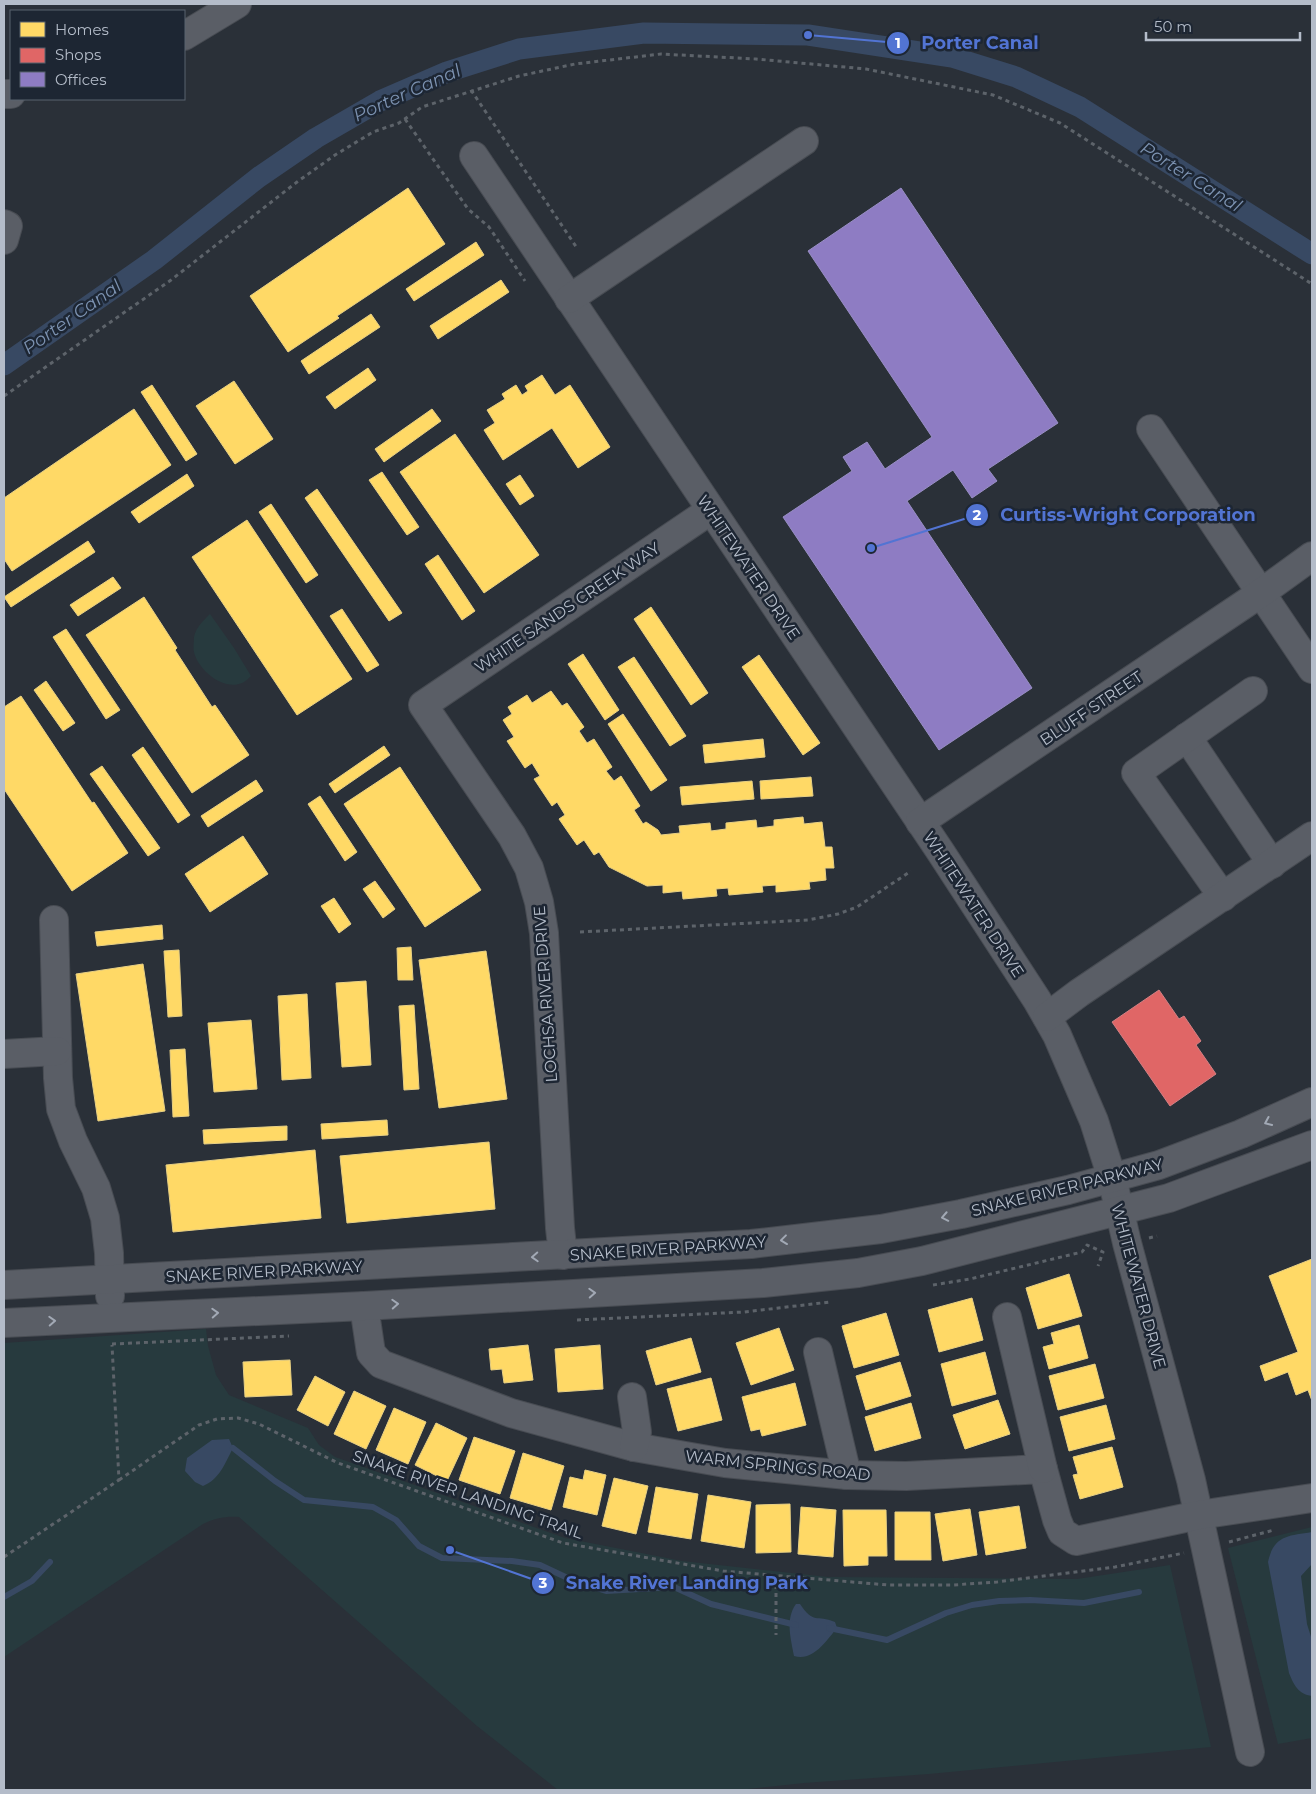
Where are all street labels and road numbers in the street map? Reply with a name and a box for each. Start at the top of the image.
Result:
street label: WHITEWATER DRIVE [693,492,804,643]
street label: WHITE SANDS CREEK WAY [471,538,664,677]
street label: BLUFF STREET [1036,667,1147,750]
street label: WHITEWATER DRIVE [919,828,1028,981]
street label: LOCHSA RIVER DRIVE [530,905,561,1083]
street label: SNAKE RIVER PARKWAY [969,1154,1166,1221]
street label: WHITEWATER DRIVE [1107,1202,1170,1371]
street label: SNAKE RIVER PARKWAY [569,1232,768,1265]
street label: SNAKE RIVER PARKWAY [165,1257,364,1286]
street label: SNAKE RIVER LANDING TRAIL [350,1446,586,1543]
street label: WARM SPRINGS ROAD [684,1446,872,1485]

